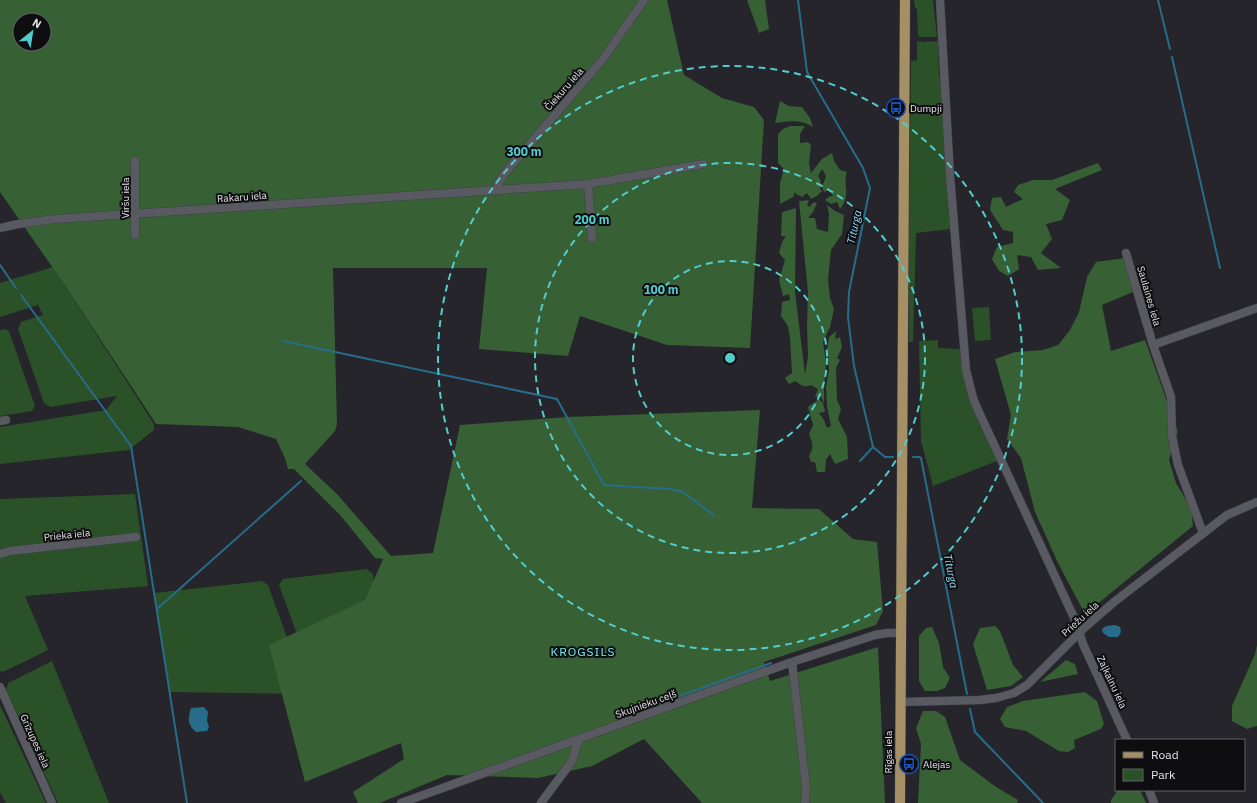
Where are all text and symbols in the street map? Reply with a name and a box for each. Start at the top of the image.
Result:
north arrow [12,12,52,52]
text: N [30,15,44,31]
street label: Čiekuru iela [542,64,587,113]
bus stop icon: Dumpji [885,97,907,119]
place label: Dumpji [910,102,942,115]
text: 300 m [506,144,542,159]
street label: Viršu iela [119,177,132,219]
street label: Rakaru iela [217,189,268,205]
water label: Titurga [844,209,864,245]
text: 200 m [574,212,610,227]
street label: Saulaines iela [1134,264,1164,328]
text: 100 m [643,282,679,297]
centre of rings [723,351,737,365]
street label: Prieka iela [43,526,92,544]
water label: Titurga [941,553,961,589]
street label: Priežu iela [1059,598,1102,640]
district label: KROGSILS [551,644,615,659]
street label: Zaļkalnu iela [1094,653,1130,711]
street label: Skujnieku ceļš [614,687,678,721]
street label: Grīzupes iela [17,712,53,771]
street label: Rīgas iela [882,730,895,773]
legend [1115,739,1245,791]
text: Road [1151,747,1179,762]
bus stop icon: Alejas [898,753,920,775]
place label: Alejas [923,758,950,771]
text: Park [1151,767,1176,782]

